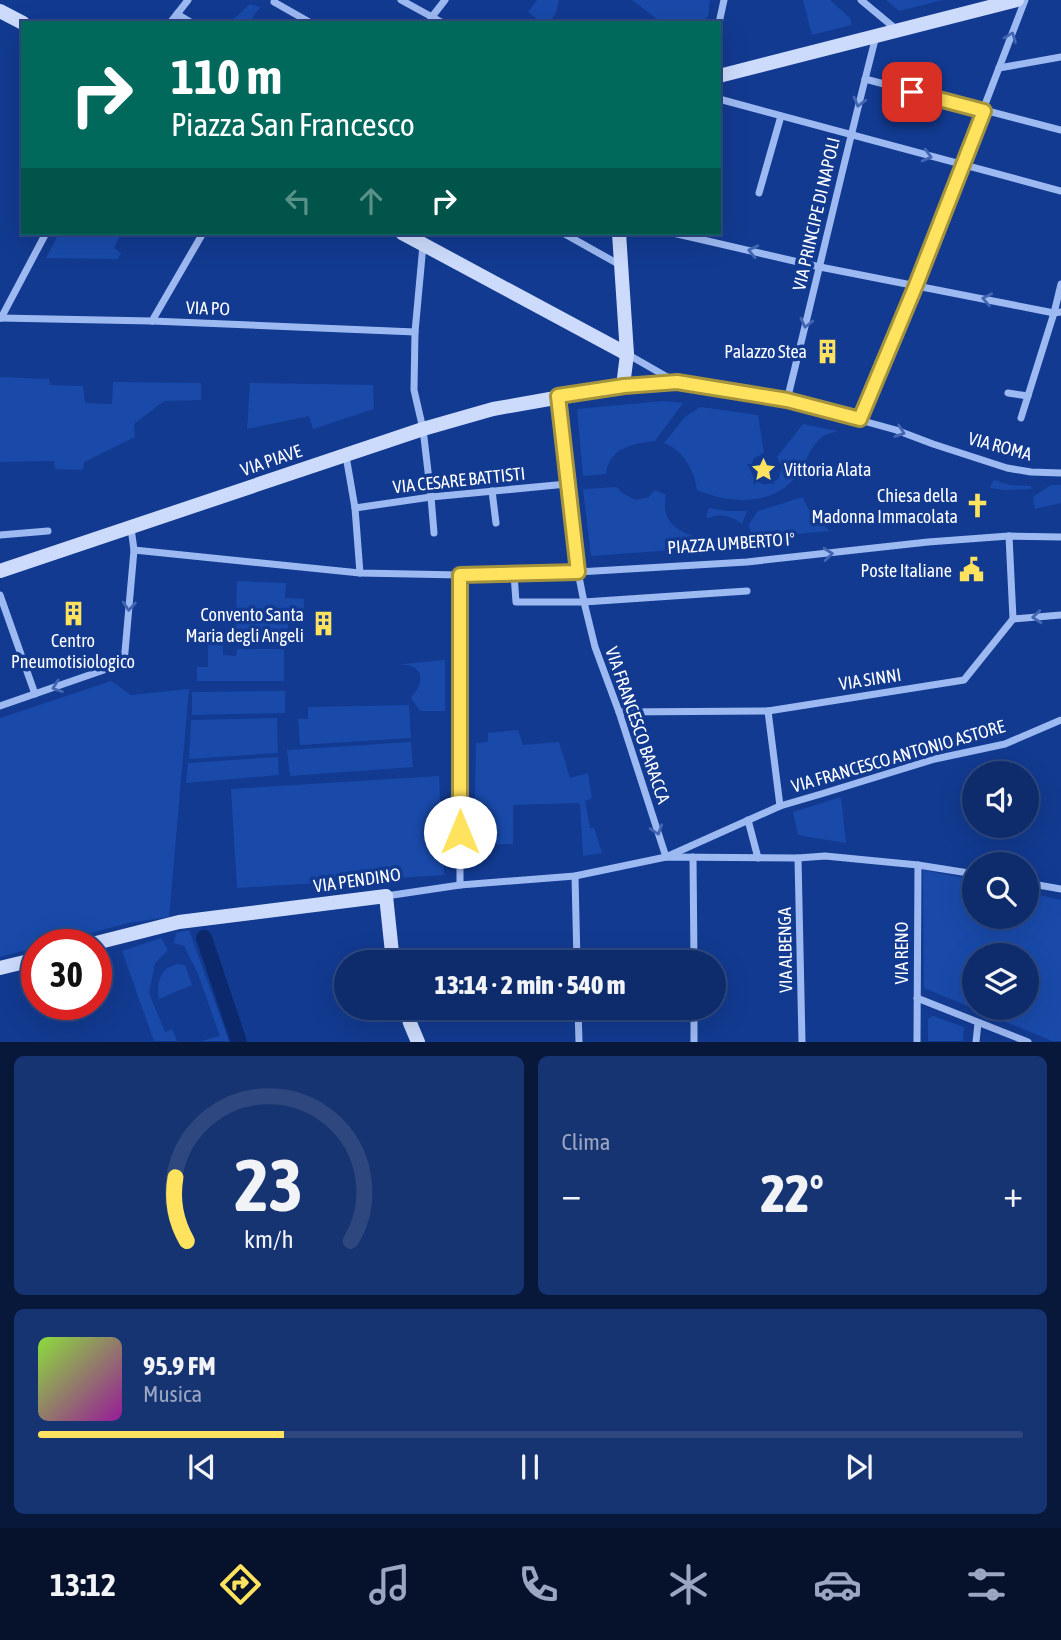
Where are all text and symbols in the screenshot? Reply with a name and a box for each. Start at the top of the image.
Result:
one-way arrow [1003,31,1017,43]
text: 110 m [171,48,282,104]
icon: right [56,49,147,140]
pin [882,62,942,122]
icon: arrive [893,73,931,111]
one-way arrow [853,96,867,108]
text: Piazza San Francesco [171,106,415,143]
street label: VIA PRINCIPE DI NAPOLI [788,135,844,293]
one-way arrow [921,147,933,162]
icon: left [279,182,317,220]
icon: ahead [352,182,390,220]
icon: right [425,182,463,220]
one-way arrow [747,245,759,259]
one-way arrow [981,293,993,308]
street label: VIA PO [186,297,230,319]
one-way arrow [800,317,814,329]
building icon: Palazzo Stea [813,337,841,365]
place label: Palazzo Stea [724,341,807,362]
one-way arrow [894,423,906,437]
street label: VIA ROMA [966,427,1034,465]
street label: VIA PIAVE [238,440,305,480]
place icon: Vittoria Alata [750,455,778,483]
place label: Vittoria Alata [784,459,871,480]
street label: VIA CESARE BATTISTI [392,463,526,497]
place label: Chiesa della Madonna Immacolata [812,485,958,527]
church icon: Chiesa della Madonna Immacolata [964,491,992,519]
street label: PIAZZA UMBERTO I° [667,528,795,558]
one-way arrow [822,546,834,561]
public building icon: Poste Italiane [958,556,986,584]
place label: Poste Italiane [861,560,952,581]
building icon: Centro Pneumotisiologico [59,599,87,627]
one-way arrow [122,601,137,612]
place label: Convento Santa Maria degli Angeli [185,604,304,646]
one-way arrow [1031,609,1042,624]
building icon: Convento Santa Maria degli Angeli [310,610,338,638]
place label: Centro Pneumotisiologico [11,630,135,672]
street label: VIA FRANCESCO BARACCA [601,644,675,806]
street label: VIA SINNI [837,664,903,694]
one-way arrow [51,679,63,693]
street label: VIA FRANCESCO ANTONIO ASTORE [789,715,1008,797]
map controls [962,761,1039,1020]
button: sound [962,761,1039,838]
position arrow [423,795,497,869]
one-way arrow [649,823,663,835]
button: search [962,852,1039,929]
street label: VIA PENDINO [312,864,402,896]
street label: VIA ALBENGA [774,907,796,993]
street label: VIA RENO [891,922,912,984]
speed limit sign: 30 [21,929,112,1020]
button: layers [962,943,1039,1020]
text: 13:14 · 2 min · 540 m [435,970,625,1000]
text: Clima [562,1129,611,1155]
text: 23 [235,1144,303,1227]
text: 22° [761,1163,824,1223]
text: − [562,1172,581,1215]
text: + [1003,1172,1023,1215]
text: km/h [244,1225,294,1253]
text: 95.9 FM [143,1351,216,1381]
text: Musica [143,1381,202,1407]
icon: previous [183,1448,221,1486]
icon: pause [511,1448,549,1486]
icon: next [840,1448,878,1486]
icon: directions [216,1560,265,1609]
icon: music [365,1560,414,1609]
icon: phone [514,1560,563,1609]
icon: climate [664,1560,713,1609]
icon: car [813,1560,862,1609]
icon: filters [962,1560,1011,1609]
text: 13:12 [50,1566,116,1603]

